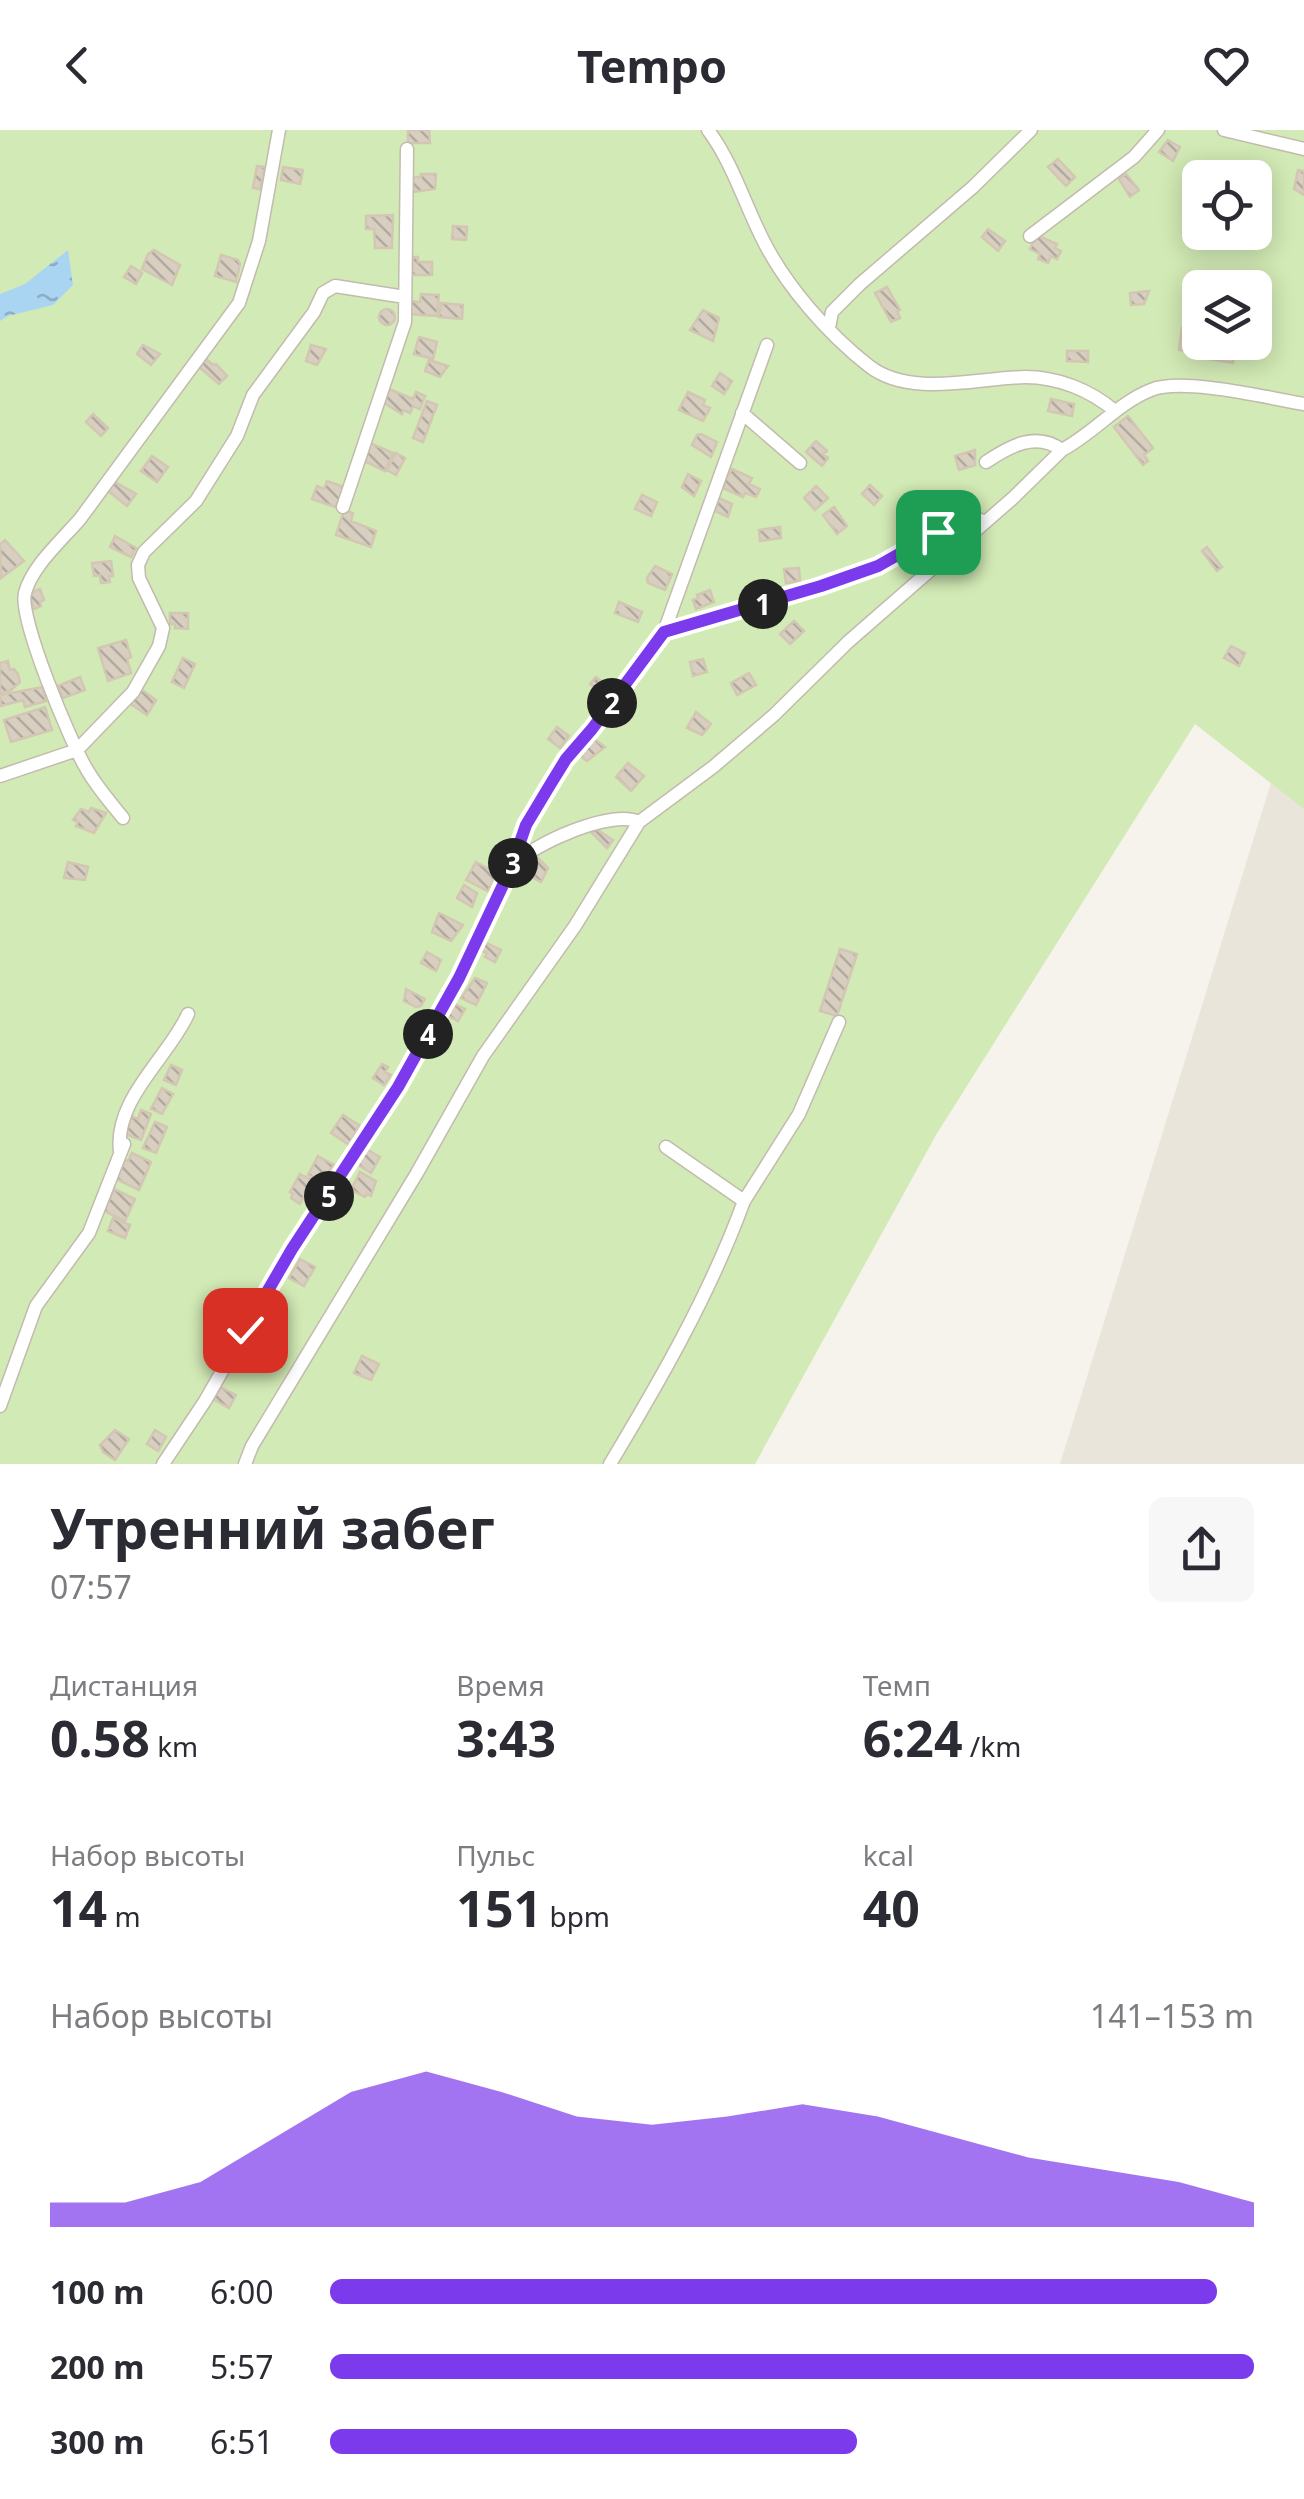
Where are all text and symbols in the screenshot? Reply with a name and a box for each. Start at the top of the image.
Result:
text: Tempo [577,35,727,96]
icon: back [50,38,105,93]
icon: heart [1199,38,1254,93]
map controls [1182,160,1272,360]
button: locate [1182,160,1272,250]
button: layers [1182,270,1272,360]
pin [896,490,981,575]
icon: arrive [911,505,966,560]
pin: 1 [738,579,788,629]
text: 1 [755,585,771,623]
pin: 2 [587,678,637,728]
text: 2 [604,684,620,722]
pin: 3 [488,838,538,888]
text: 3 [505,844,521,882]
pin: 4 [403,1009,453,1059]
text: 4 [420,1015,436,1053]
pin: 5 [304,1171,354,1221]
text: 5 [321,1177,337,1215]
pin [203,1288,288,1373]
icon: check [218,1303,273,1358]
text: Утренний забег [50,1490,495,1565]
button: share [1149,1497,1254,1602]
text: 07:57 [50,1565,132,1608]
text: Дистанция [50,1666,198,1704]
text: Время [456,1666,545,1704]
text: Темп [863,1666,931,1704]
text: 0.58 [50,1704,150,1772]
text: 3:43 [456,1704,556,1772]
text: 6:24 [863,1704,963,1772]
text: km [150,1727,198,1765]
text: /km [963,1727,1021,1765]
text: Набор высоты [50,1836,245,1874]
text: Пульс [456,1836,535,1874]
text: kcal [863,1836,914,1874]
text: 14 [50,1874,107,1942]
text: 151 [456,1874,542,1942]
text: 40 [863,1874,920,1942]
text: m [107,1897,141,1935]
text: bpm [542,1897,610,1935]
text: Набор высоты [50,1994,273,2037]
text: 141–153 m [1090,1994,1254,2037]
text: 100 m [50,2270,144,2313]
text: 6:00 [210,2270,274,2313]
text: 200 m [50,2345,144,2388]
text: 5:57 [210,2345,274,2388]
text: 300 m [50,2420,144,2463]
text: 6:51 [210,2420,274,2463]

